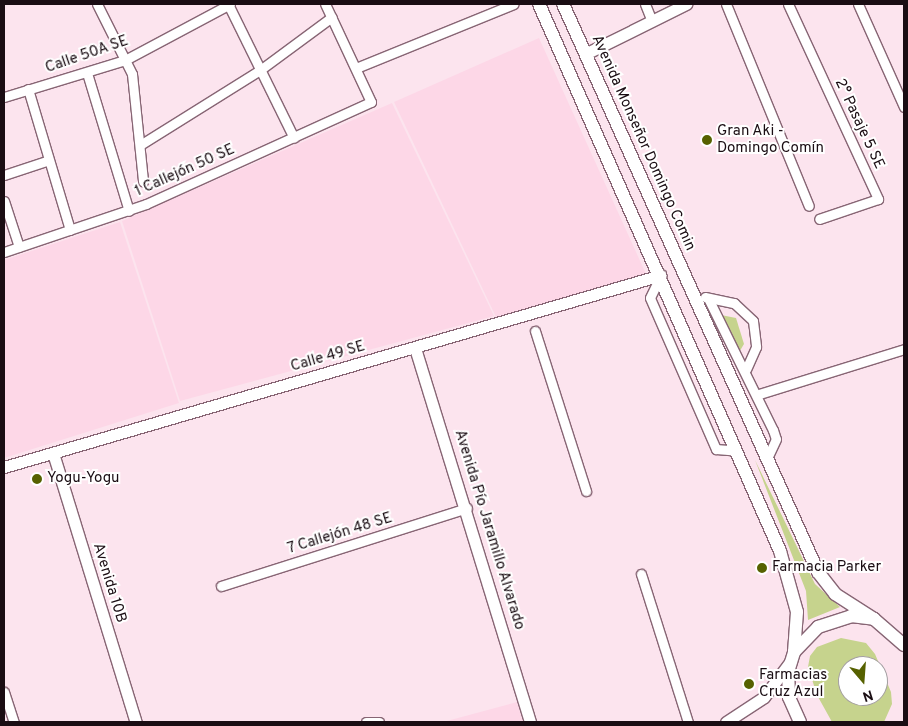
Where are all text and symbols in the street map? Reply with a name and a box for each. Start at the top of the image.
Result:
street label: Calle 50A SE [43,32,131,78]
street label: Avenida Monseñor Domingo Comin [587,32,699,254]
street label: 2° Pasaje 5 SE [830,76,888,172]
place label: Gran Aki - Domingo Comín [717,122,824,157]
marker: Gran Aki - Domingo Comín [701,134,713,146]
street label: 1 Callejón 50 SE [132,141,238,201]
street label: Calle 49 SE [289,338,367,376]
street label: Avenida Pío Jaramillo Alvarado [450,428,528,632]
place label: Yogu-Yogu [47,470,120,488]
marker: Yogu-Yogu [31,473,43,485]
street label: 7 Callejón 48 SE [285,509,395,559]
street label: Avenida 10B [88,541,130,625]
place label: Farmacia Parker [772,559,881,577]
marker: Farmacia Parker [756,562,768,574]
north arrow [838,656,888,706]
place label: Farmacias Cruz Azul [759,666,827,701]
marker: Farmacias Cruz Azul [743,678,755,690]
text: N [860,685,875,704]

